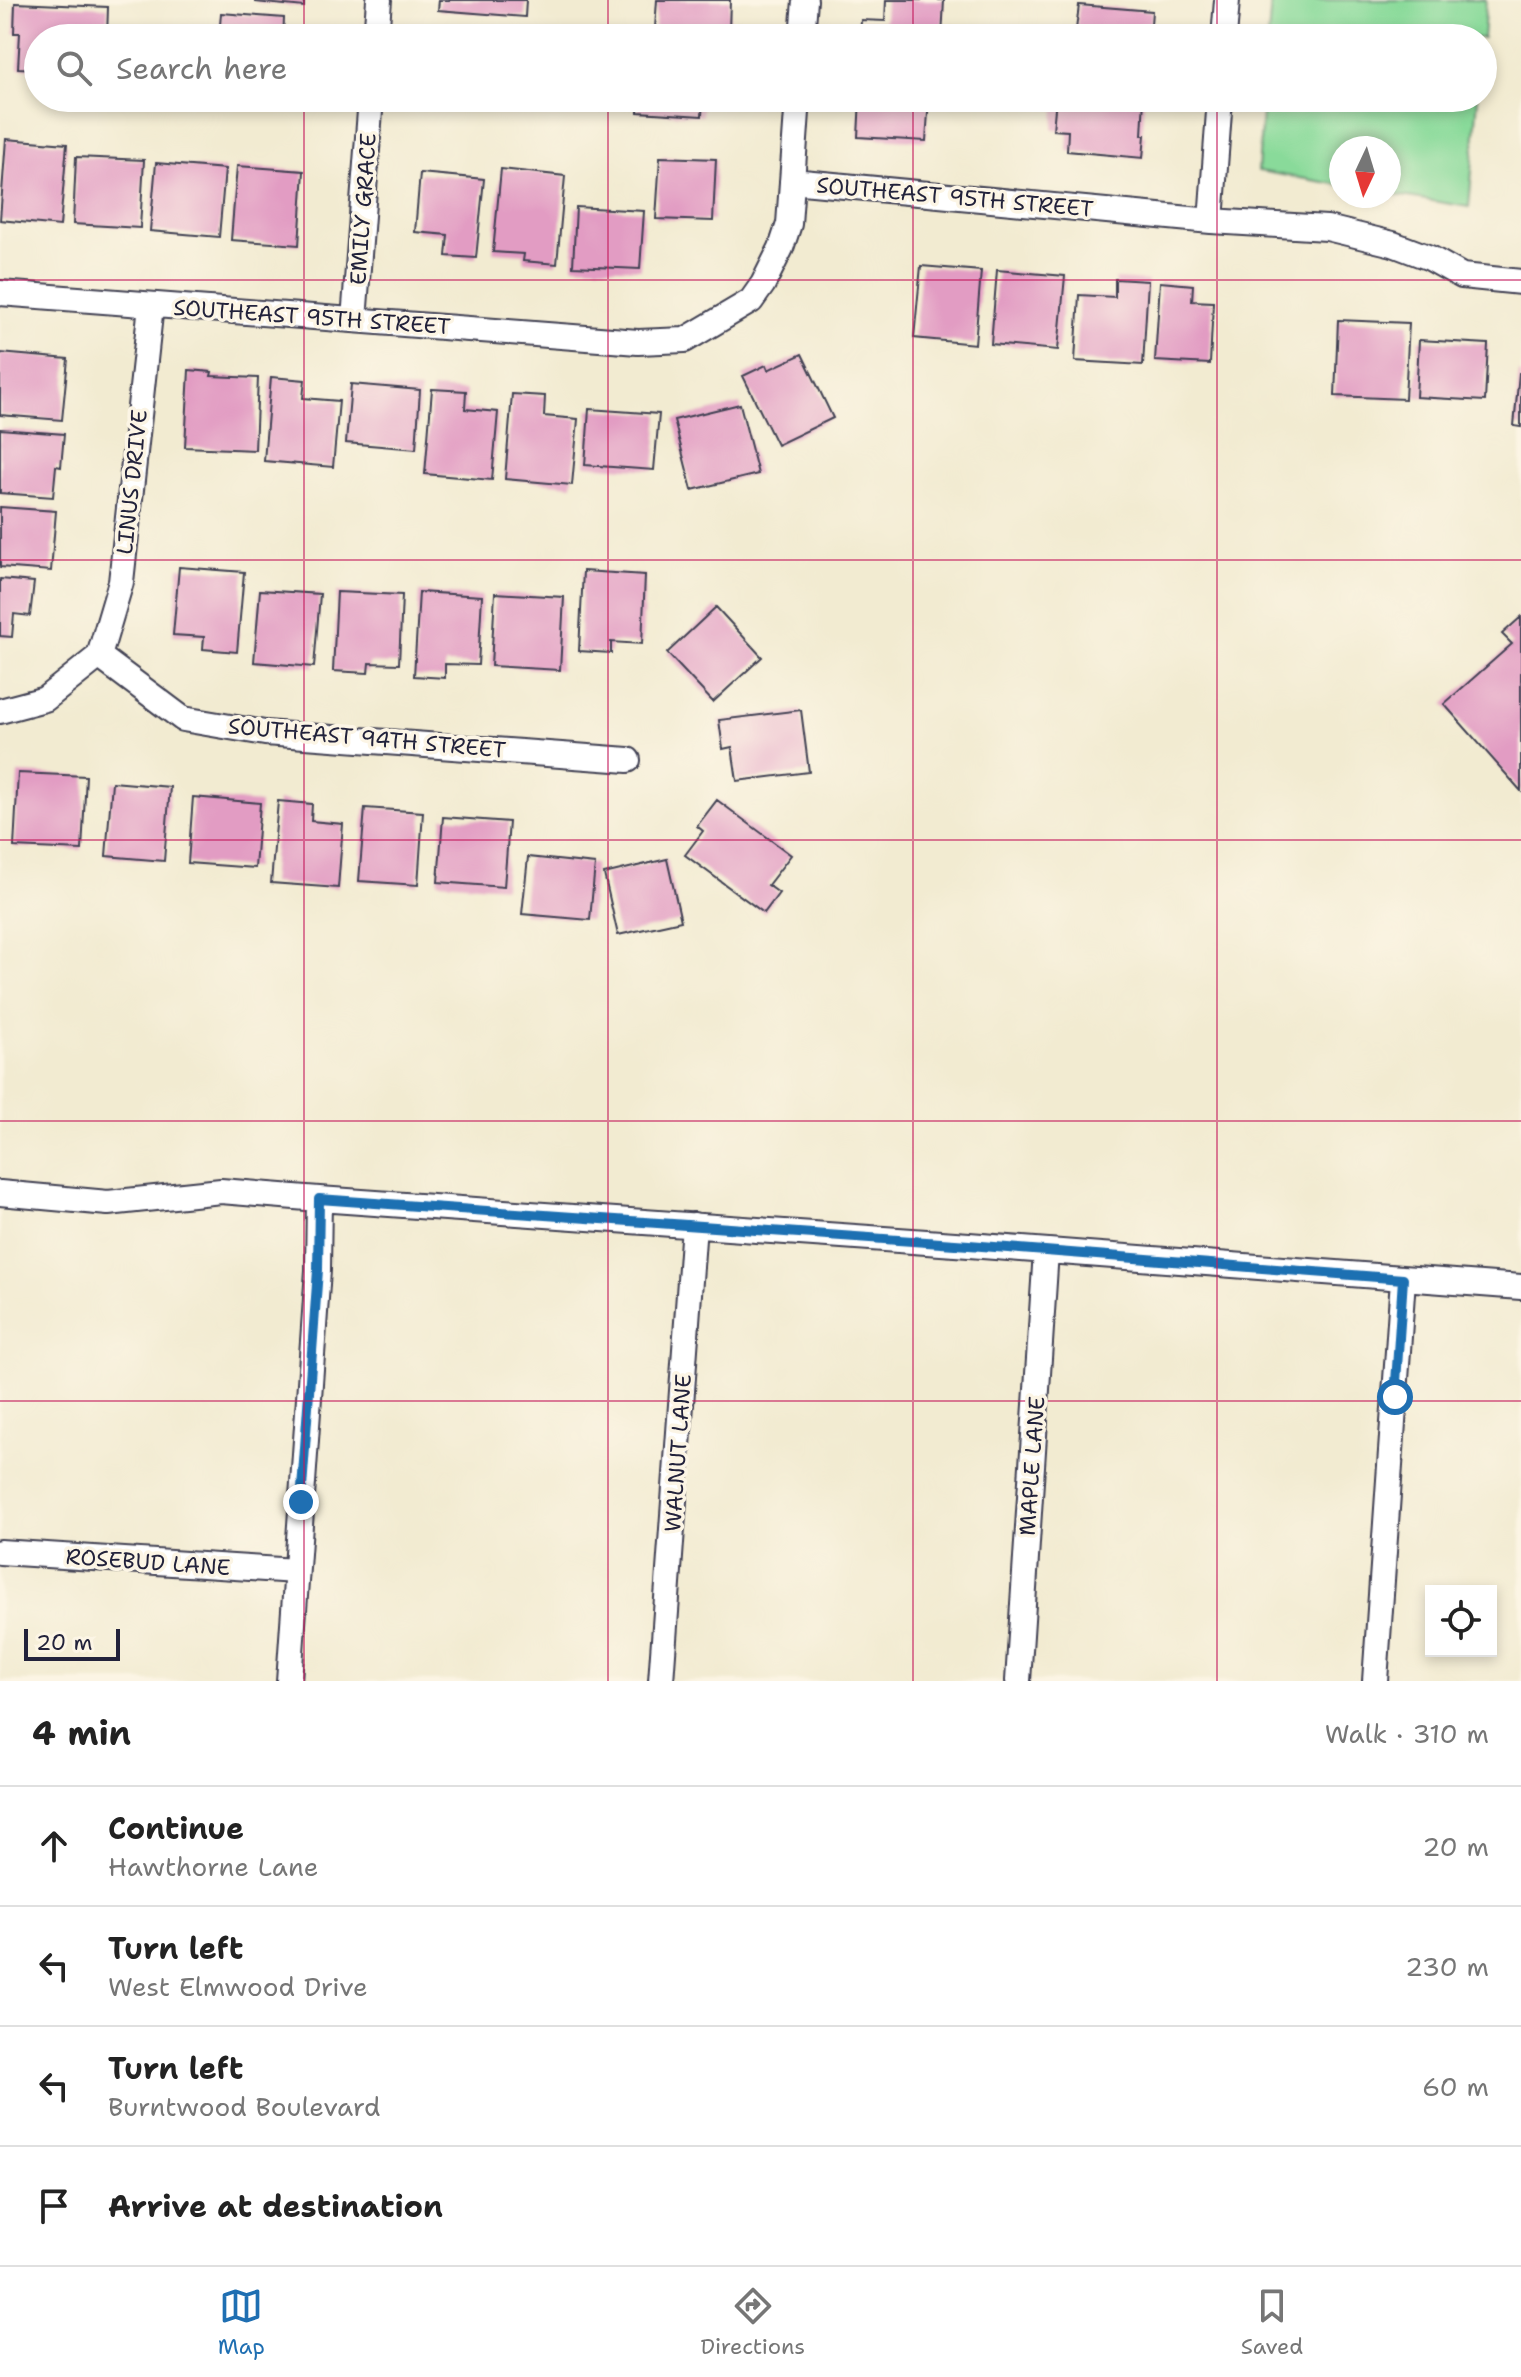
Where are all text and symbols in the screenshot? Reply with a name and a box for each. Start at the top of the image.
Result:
search box [24,24,1497,112]
icon: search [52,46,96,90]
text: Search here [116,48,287,89]
street label: EMILY GRACE [343,132,383,286]
north arrow [1329,136,1401,208]
street label: SOUTHEAST 95TH STREET [815,170,1095,224]
street label: SOUTHEAST 95TH STREET [172,293,452,341]
street label: LINUS DRIVE [110,408,154,556]
street label: SOUTHEAST 94TH STREET [227,711,507,765]
street label: WALNUT LANE [658,1373,698,1533]
route start [1377,1379,1413,1415]
street label: MAPLE LANE [1013,1395,1051,1537]
route end [283,1484,319,1520]
street label: ROSEBUD LANE [65,1542,231,1582]
map controls [1425,1585,1497,1657]
button: locate [1425,1585,1497,1657]
scale bar [24,1625,120,1661]
text: 20 m [36,1628,93,1657]
text: 4 min [32,1710,131,1756]
text: Walk · 310 m [1325,1716,1489,1751]
text: Continue [108,1808,244,1849]
icon: ahead [32,1824,76,1868]
text: 20 m [1422,1829,1489,1864]
text: Hawthorne Lane [108,1849,319,1884]
text: Turn left [108,1928,243,1969]
icon: left [32,1944,76,1988]
text: 230 m [1405,1949,1489,1984]
text: West Elmwood Drive [108,1969,368,2004]
text: Turn left [108,2048,243,2089]
icon: left [32,2064,76,2108]
text: 60 m [1422,2069,1489,2104]
text: Burntwood Boulevard [108,2089,381,2124]
icon: arrive [32,2184,76,2228]
text: Arrive at destination [108,2186,443,2227]
tab: Map [218,2284,265,2361]
tab: Directions [700,2284,805,2361]
tab: Saved [1241,2284,1303,2361]

